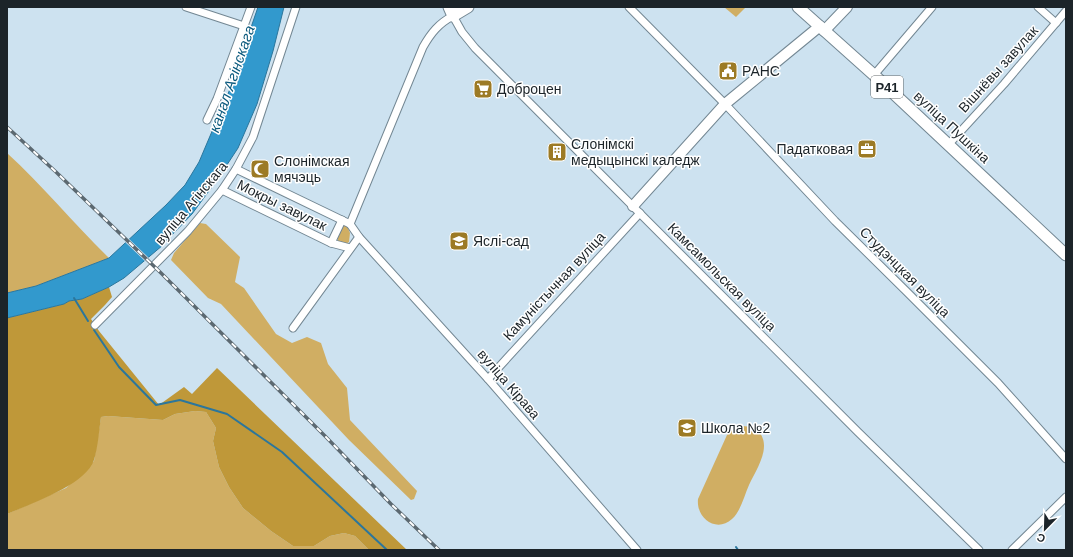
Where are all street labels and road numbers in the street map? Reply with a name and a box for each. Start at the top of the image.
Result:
street label: Вішнёвы завулак [955,22,1042,115]
road number: Р41 [871,76,903,98]
street label: вуліца Пушкіна [911,88,993,166]
street label: вуліца Агінскага [151,158,231,248]
street label: Мокры завулак [235,176,330,234]
street label: Камсамольская вуліца [665,220,780,335]
street label: Студэнцкая вуліца [857,224,954,321]
street label: Камуністычная вуліца [500,228,608,343]
street label: вуліца Кірава [475,346,544,422]

